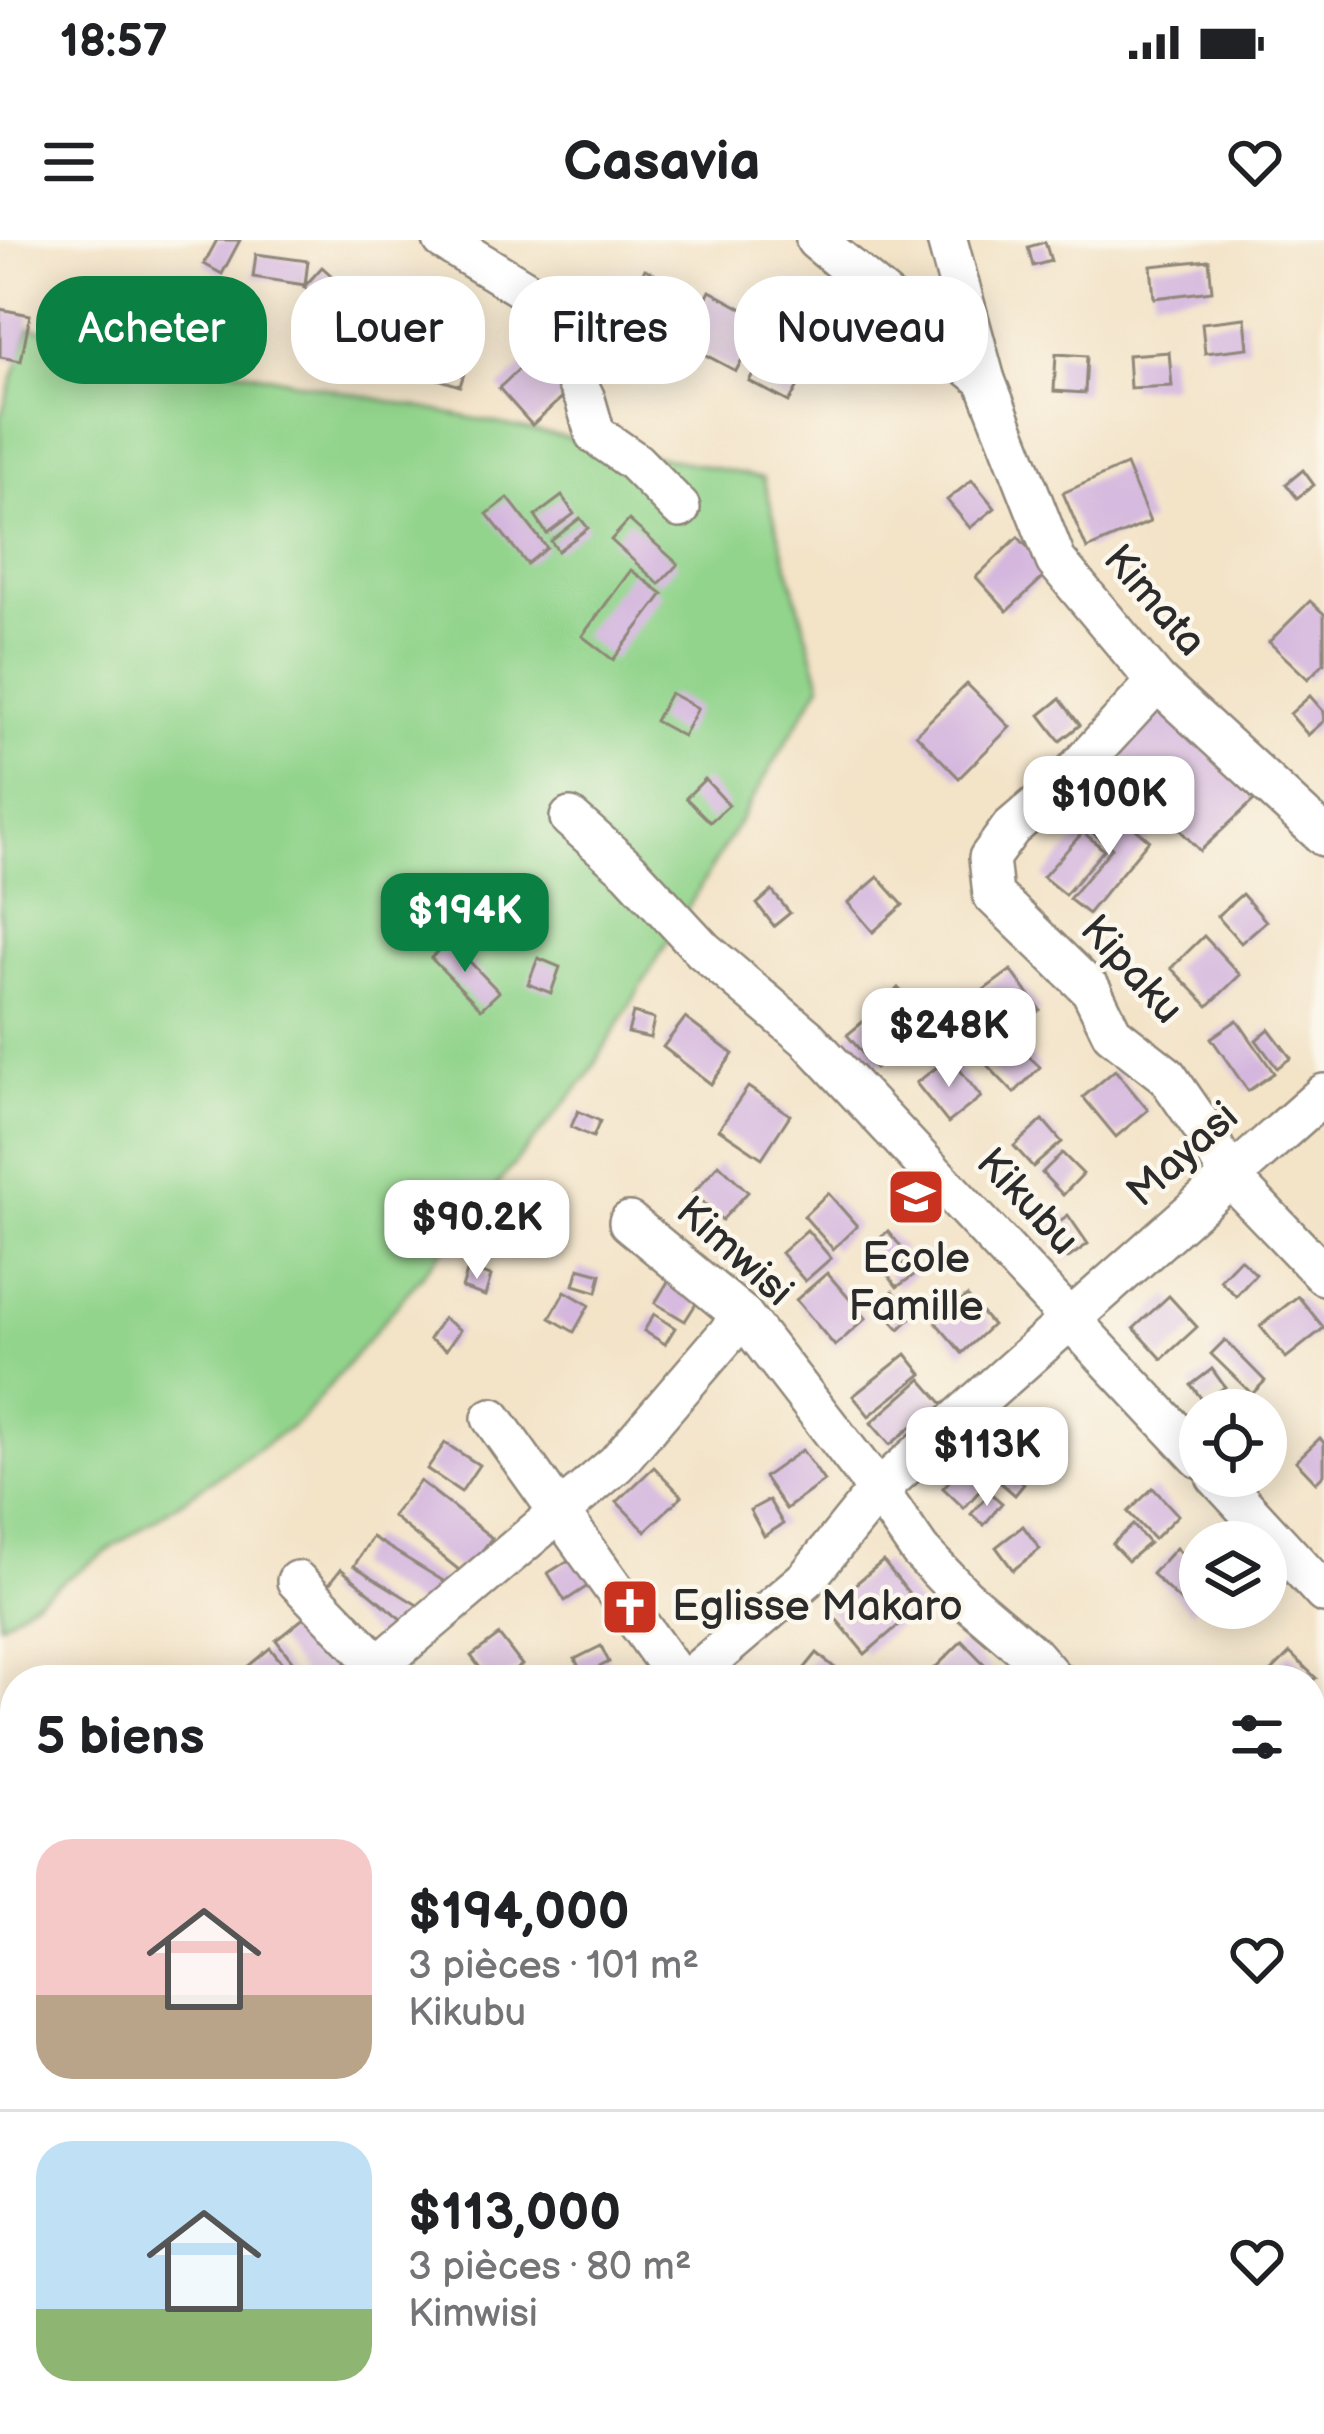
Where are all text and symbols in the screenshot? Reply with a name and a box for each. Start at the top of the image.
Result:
text: 18:57 [60,15,168,70]
icon: menu [36,129,102,195]
icon: heart [1222,129,1288,195]
text: Casavia [564,130,760,195]
chip: Acheter [36,276,267,384]
chip: Louer [291,276,485,384]
chip: Filtres [509,276,710,384]
chip: Nouveau [734,276,988,384]
street label: Kimata [1092,535,1216,667]
pin: $100K [1025,756,1193,858]
text: $100K [1050,771,1168,818]
pin: $194K [381,873,549,975]
text: $194K [408,888,522,935]
street label: Kipaku [1069,905,1193,1035]
pin: $248K [865,988,1033,1090]
text: $248K [889,1003,1009,1050]
street label: Mayasi [1117,1092,1249,1218]
street label: Kikubu [965,1138,1089,1266]
school or university icon: Ecole Famille [885,1166,947,1228]
pin: $90.2K [379,1180,575,1282]
street label: Kimwisi [665,1186,803,1318]
text: $90.2K [411,1195,543,1242]
place label: Ecole Famille [848,1234,984,1333]
map controls [1179,1389,1287,1629]
button: locate [1179,1389,1287,1497]
pin: $113K [903,1407,1071,1509]
text: $113K [933,1422,1041,1469]
button: layers [1179,1521,1287,1629]
church icon: Eglisse Makaro [599,1576,661,1638]
place label: Eglisse Makaro [672,1582,963,1633]
icon: filters [1224,1704,1290,1770]
text: 5 biens [36,1707,205,1768]
text: $194,000 [408,1882,630,1943]
icon: home [132,1887,276,2031]
icon: heart [1224,1926,1290,1992]
text: 3 pièces · 101 m² [408,1943,699,1990]
text: Kikubu [408,1990,526,2037]
text: $113,000 [408,2183,621,2244]
icon: home [132,2189,276,2333]
icon: heart [1224,2228,1290,2294]
text: 3 pièces · 80 m² [408,2244,692,2291]
text: Kimwisi [408,2291,538,2338]

